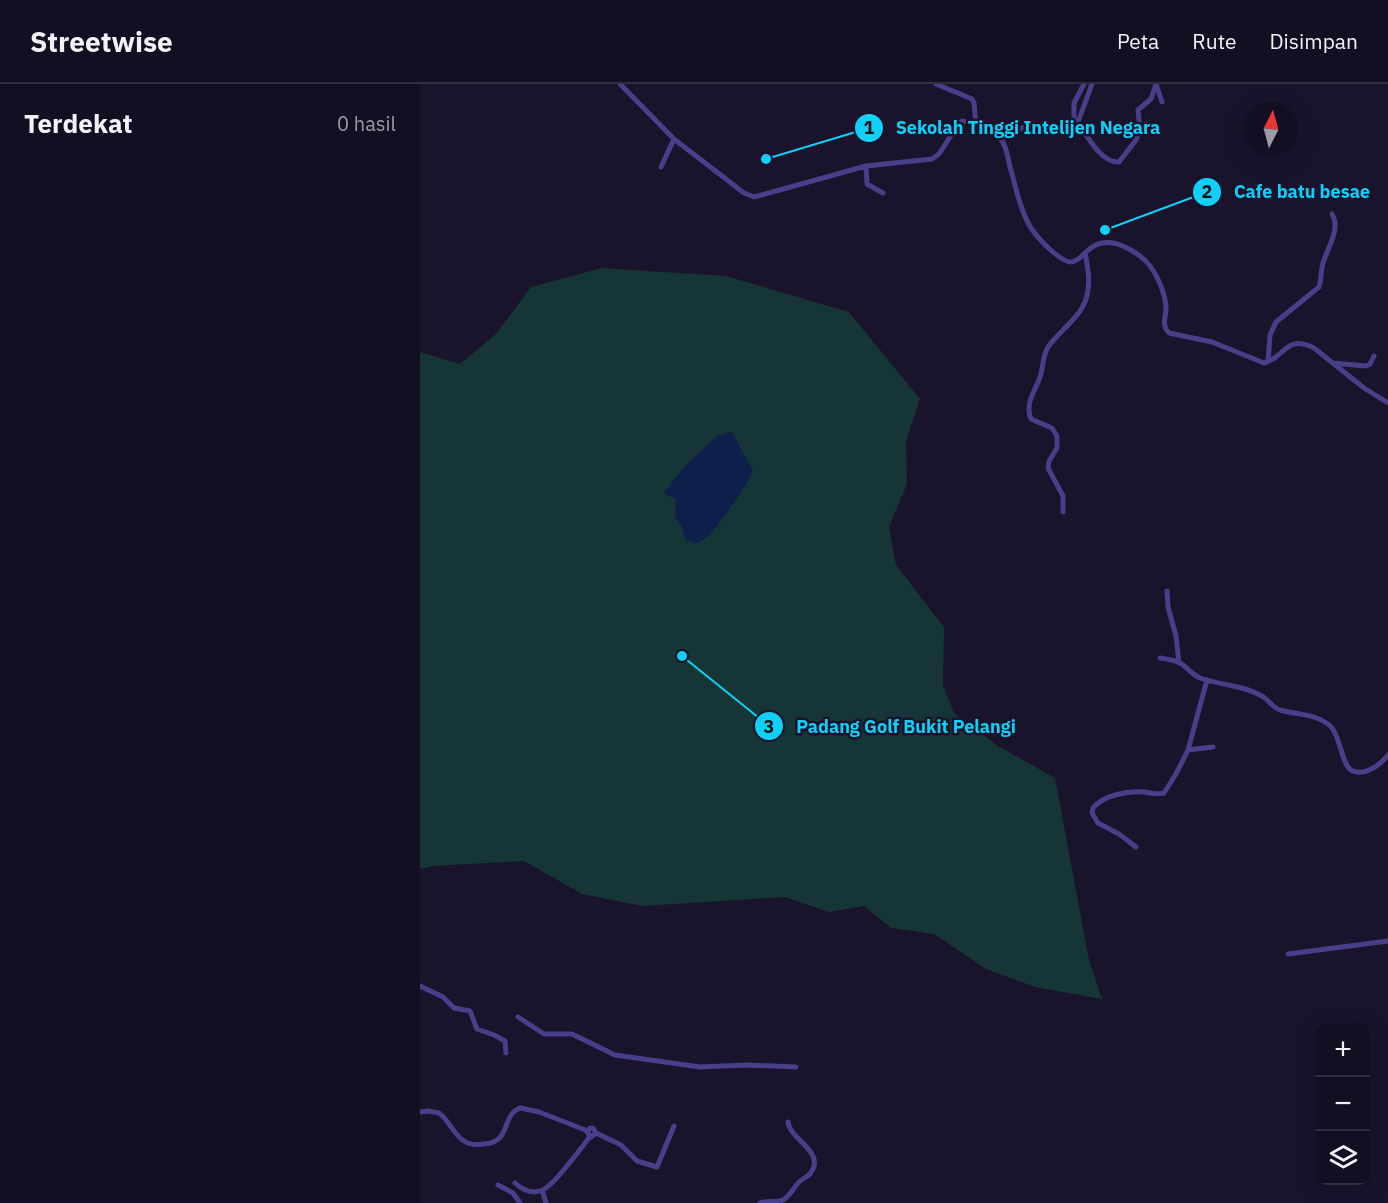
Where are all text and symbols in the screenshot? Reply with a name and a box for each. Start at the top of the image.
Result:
text: Streetwise [30,23,173,60]
text: Peta [1117,27,1159,55]
text: Rute [1192,27,1237,55]
text: Disimpan [1270,27,1358,55]
north arrow [1244,102,1298,156]
text: Terdekat [24,106,133,140]
text: 0 hasil [337,110,396,137]
callout: Sekolah Tinggi Intelijen Negara [854,110,1173,146]
text: 1 [864,116,875,139]
text: Sekolah Tinggi Intelijen Negara [896,116,1160,139]
callout: Cafe batu besae [1192,174,1382,210]
text: 2 [1202,180,1212,203]
text: Cafe batu besae [1234,180,1370,203]
callout: Padang Golf Bukit Pelangi [754,708,1028,744]
text: 3 [764,715,774,738]
text: Padang Golf Bukit Pelangi [796,715,1016,738]
map controls [1316,1023,1370,1185]
button: + [1316,1023,1370,1077]
button: − [1316,1077,1370,1131]
button: layers [1316,1131,1370,1185]

